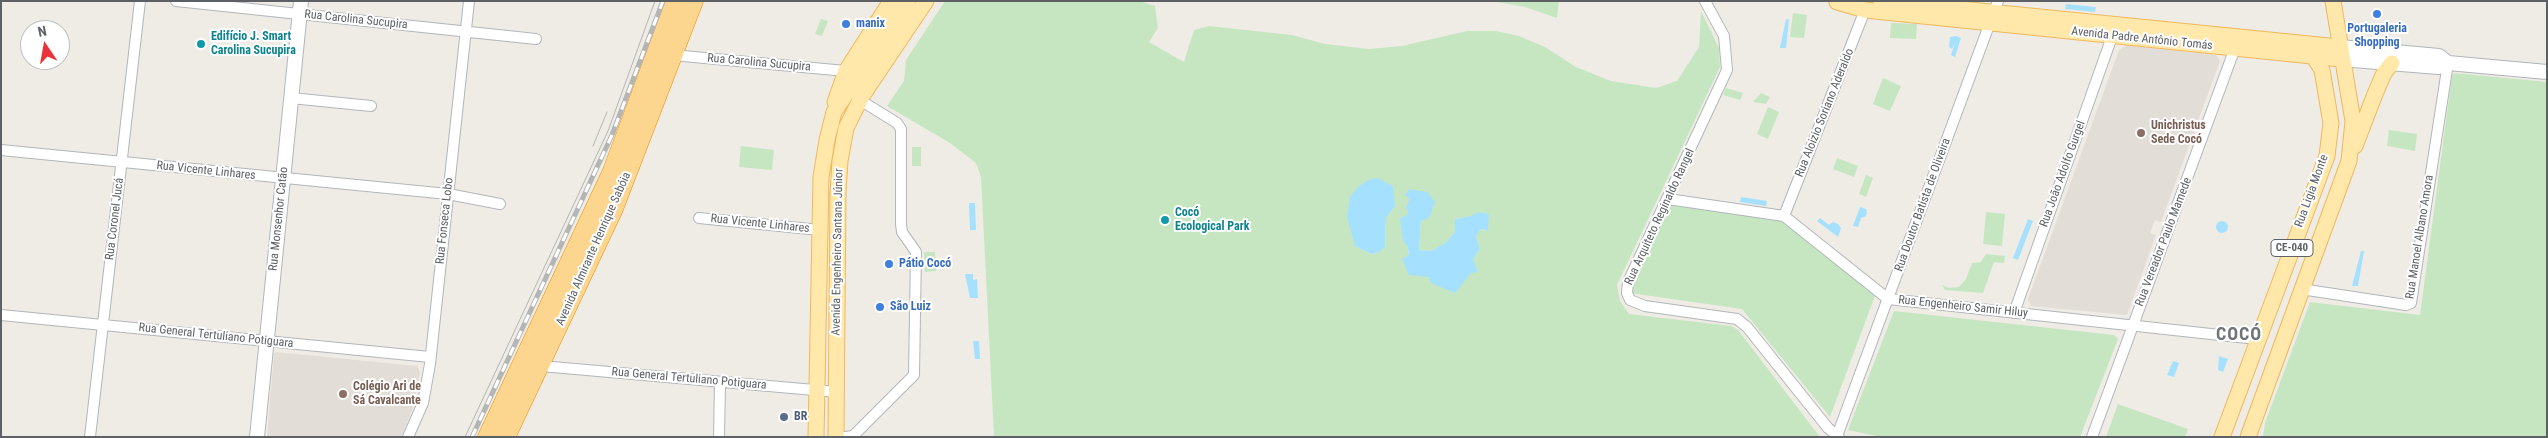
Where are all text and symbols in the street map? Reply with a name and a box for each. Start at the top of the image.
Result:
street label: Rua Carolina Sucupira [304,7,408,33]
marker: Portugaleria Shopping [2371,8,2383,20]
place label: manix [856,17,885,31]
marker: manix [840,18,852,30]
north arrow [20,20,70,70]
place label: Portugaleria Shopping [2347,22,2407,50]
text: N [36,23,48,40]
street label: Avenida Padre Antônio Tomás [2071,24,2213,54]
place label: Edifício J. Smart Carolina Sucupira [211,30,296,58]
marker: Edifício J. Smart Carolina Sucupira [195,38,207,50]
street label: Rua Aloizio Soriano Aderaldo [1793,47,1857,179]
street label: Rua Carolina Sucupira [707,51,811,75]
street label: Rua João Adolfo Gurgel [2037,119,2089,229]
place label: Unichristus Sede Cocó [2151,119,2206,147]
marker: Unichristus Sede Cocó [2135,127,2147,139]
street label: Rua Doutor Batista de Oliveira [1892,136,1954,274]
street label: Rua Arquiteto Reginaldo Rangel [1622,146,1698,288]
street label: Rua Ligia Monte [2292,153,2332,229]
street label: Rua Vicente Linhares [156,159,256,183]
street label: Rua Monsenhor Catão [266,166,292,272]
street label: Avenida Engenheiro Santana Júnior [829,168,847,336]
street label: Avenida Almirante Henrique Sabóia [554,170,634,328]
street label: Rua Manoel Albano Amora [2403,174,2437,300]
street label: Rua Vereador Paulo Mamede [2133,176,2195,308]
street label: Rua Coronel Jucá [103,177,127,261]
street label: Rua Fonseca Lobo [433,177,457,265]
place label: Cocó Ecological Park [1175,206,1249,234]
street label: Rua Vicente Linhares [710,212,810,236]
marker: Cocó Ecological Park [1159,214,1171,226]
road number: CE-040 [2271,240,2313,256]
place label: Pátio Cocó [899,257,951,271]
marker: Pátio Cocó [883,258,895,270]
street label: Rua Engenheiro Samir Hiluy [1897,293,2029,321]
place label: São Luiz [890,300,931,314]
marker: São Luiz [874,301,886,313]
street label: Rua General Tertuliano Potiguara [138,321,294,351]
district label: COCÓ [2215,324,2263,346]
street label: Rua General Tertuliano Potiguara [611,365,767,393]
place label: Colégio Ari de Sá Cavalcante [353,380,421,408]
marker: Colégio Ari de Sá Cavalcante [337,388,349,400]
place label: BR [794,410,807,424]
marker: BR [778,411,790,423]

